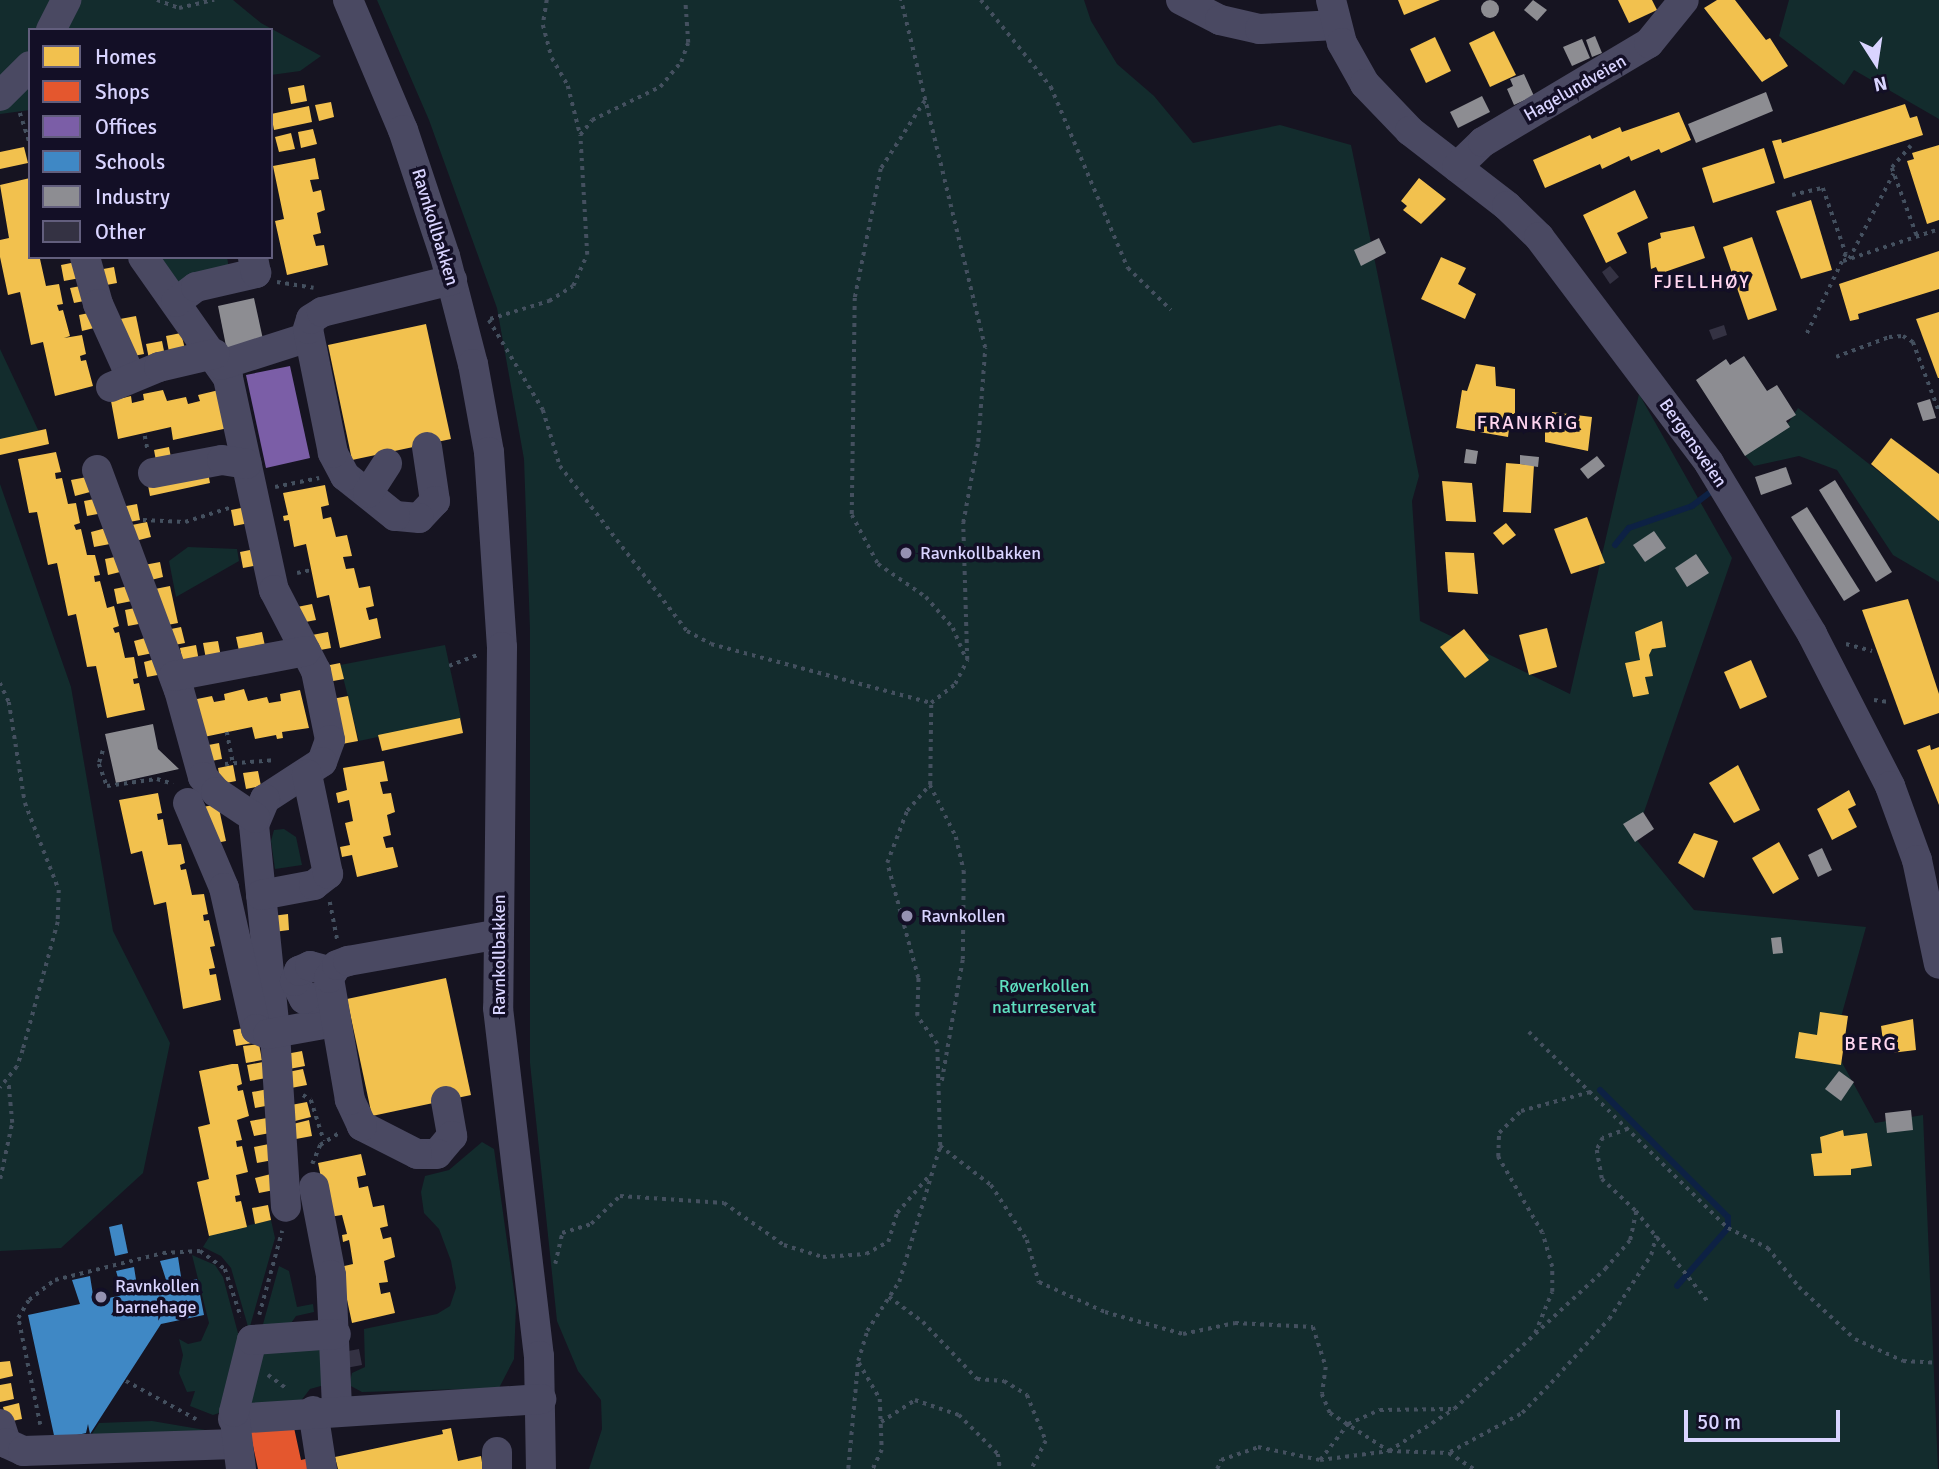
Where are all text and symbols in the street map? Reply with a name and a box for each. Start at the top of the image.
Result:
legend [28,28,273,259]
north arrow [1841,28,1911,98]
text: Homes [95,44,157,70]
street label: Hagelundveien [1520,50,1630,126]
text: N [1871,70,1889,97]
text: Shops [95,79,149,105]
text: Offices [95,114,157,140]
text: Schools [95,149,165,175]
street label: Ravnkollbakken [407,166,463,288]
text: Industry [95,184,170,210]
text: Other [95,219,146,245]
district label: FJELLHØY [1654,272,1750,294]
street label: Bergensveien [1655,395,1731,491]
district label: FRANKRIG [1478,413,1578,435]
place label: Ravnkollbakken [920,542,1041,564]
marker: Ravnkollbakken [898,545,914,561]
street label: Ravnkollbakken [488,894,510,1016]
place label: Ravnkollen [921,905,1006,927]
marker: Ravnkollen [899,908,915,924]
park label: Røverkollen naturreservat [992,976,1096,1018]
district label: BERG [1845,1034,1897,1056]
place label: Ravnkollen barnehage [115,1276,200,1318]
marker: Ravnkollen barnehage [93,1289,109,1305]
scale bar [1687,1396,1843,1440]
text: 50 m [1697,1409,1741,1435]

